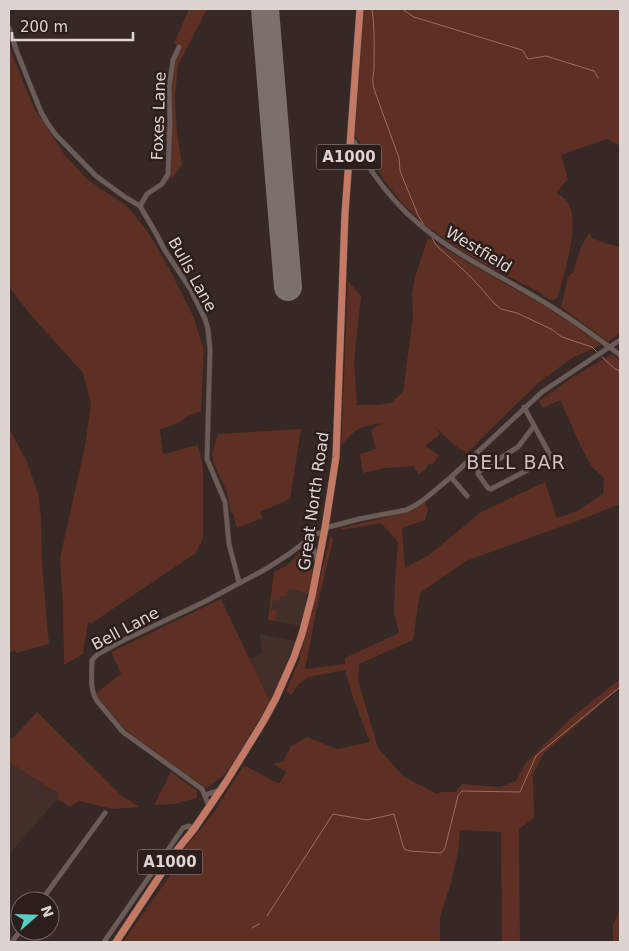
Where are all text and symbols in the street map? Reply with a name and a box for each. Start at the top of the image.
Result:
scale bar [12,10,134,42]
text: 200 m [20,18,68,36]
street label: Foxes Lane [147,71,170,161]
road number: A1000 [316,144,382,170]
street label: Westfield [442,222,515,277]
street label: Bulls Lane [164,234,221,315]
street label: Great North Road [294,431,333,572]
district label: BELL BAR [466,451,566,473]
street label: Bell Lane [88,603,162,654]
road number: A1000 [138,850,202,874]
north arrow [10,891,60,941]
text: N [38,903,57,920]

